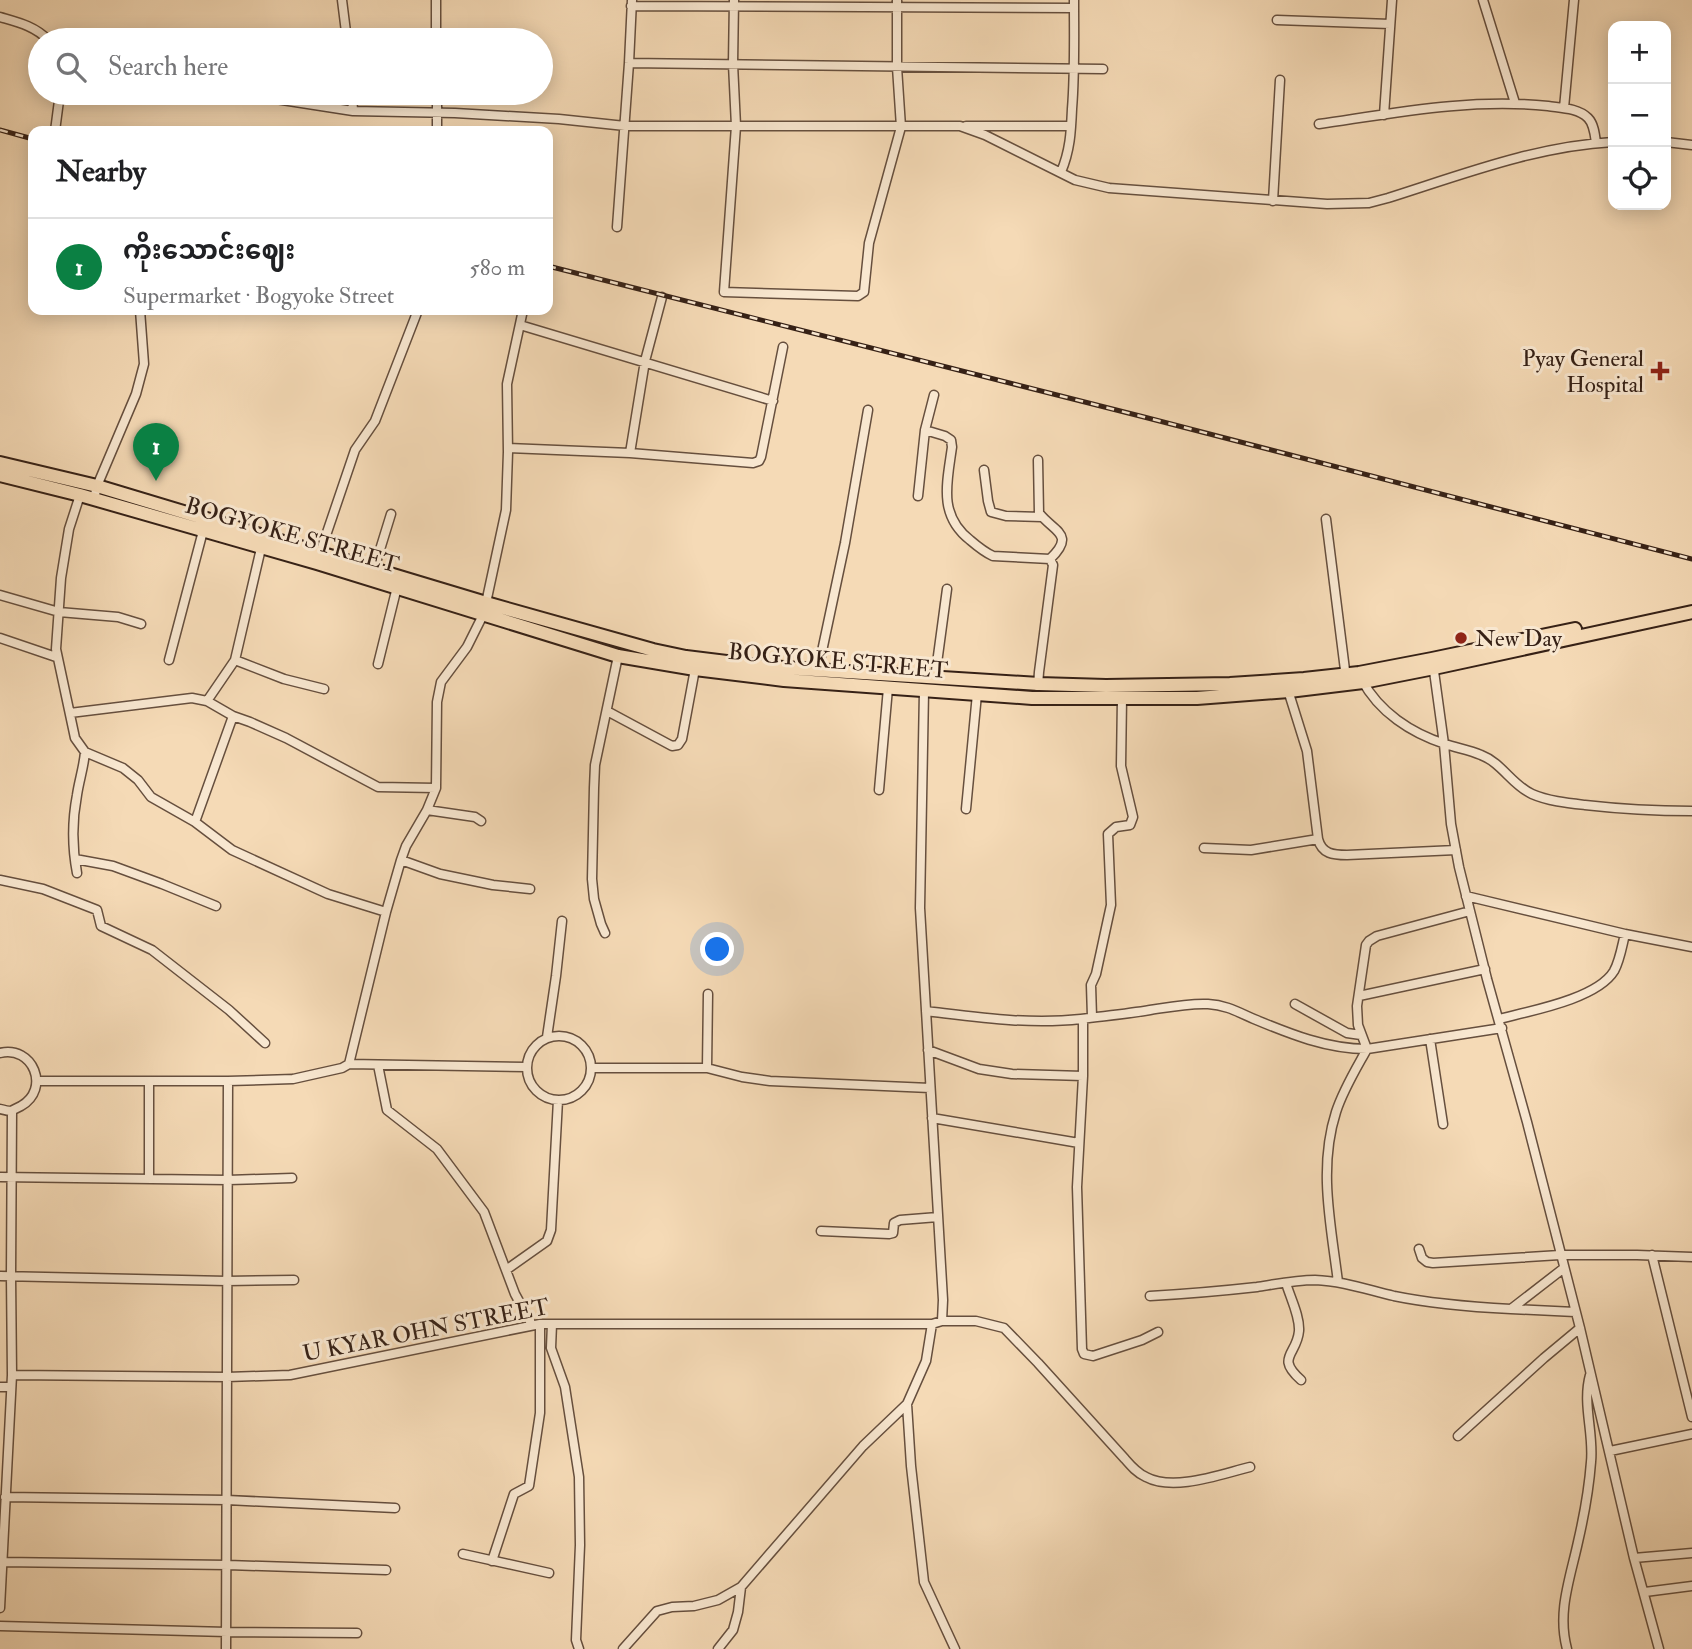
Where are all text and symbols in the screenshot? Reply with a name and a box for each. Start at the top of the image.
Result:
map controls [1608,21,1671,210]
button: + [1608,21,1671,84]
search box [28,28,553,105]
icon: search [52,48,90,86]
text: Search here [108,51,228,83]
button: − [1608,84,1671,147]
button: locate [1608,147,1671,210]
text: Nearby [56,153,146,190]
text: ကိုးသောင်းဈေး [123,235,295,267]
text: 1 [75,253,83,282]
text: 580 m [470,253,525,282]
text: Supermarket · Bogyoke Street [123,281,394,310]
place label: Pyay General Hospital [1522,344,1644,400]
marker: Pyay General Hospital [1650,361,1670,381]
pin: 1 [133,423,179,481]
street label: BOGYOKE STREET [182,491,402,579]
place label: New Day [1475,624,1563,653]
marker: New Day [1453,630,1469,646]
street label: BOGYOKE STREET [727,637,949,685]
your location [700,932,734,966]
street label: U KYAR OHN STREET [300,1292,552,1368]

